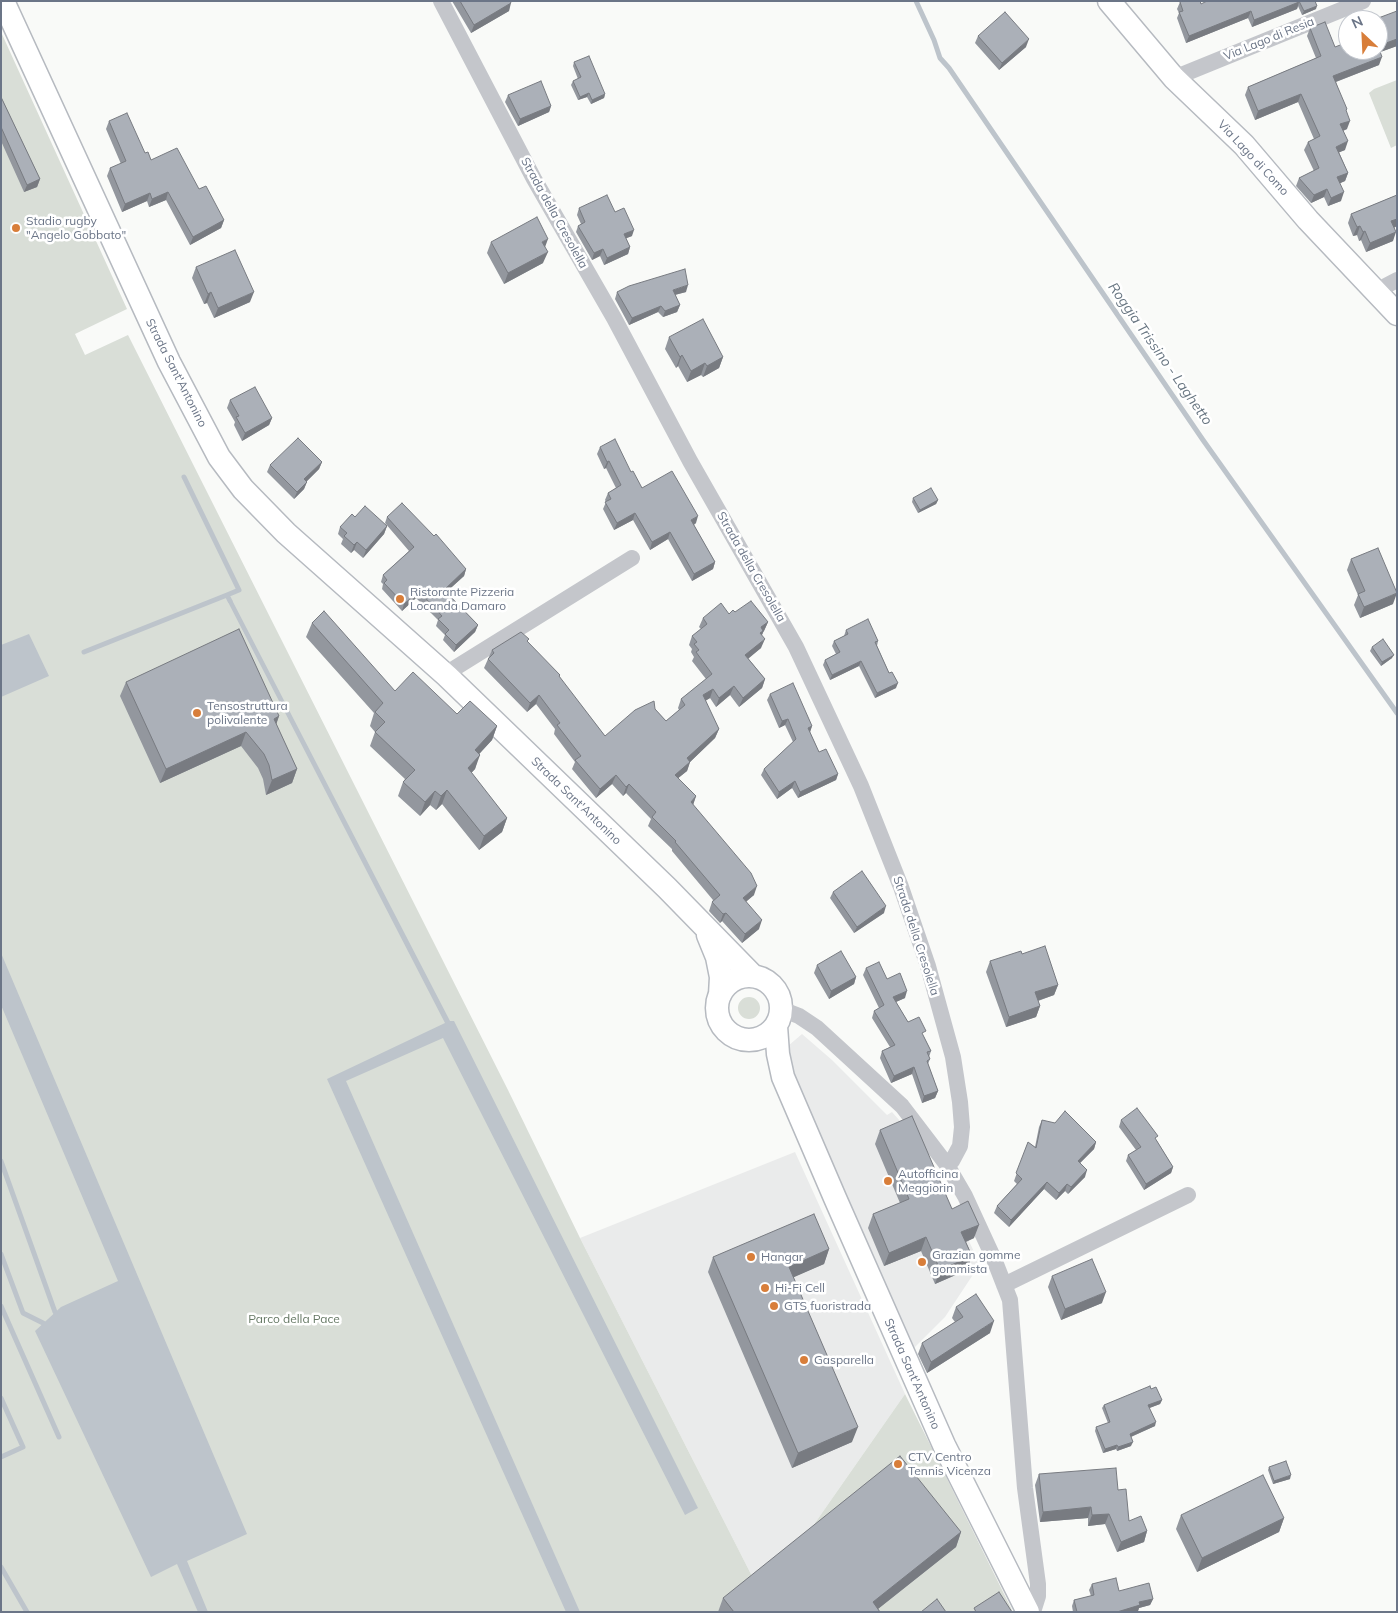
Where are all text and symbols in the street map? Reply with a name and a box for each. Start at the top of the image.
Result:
north arrow [1338,10,1388,60]
text: N [1348,12,1366,33]
street label: Via Lago di Resia [1222,14,1316,64]
street label: Via Lago di Como [1214,117,1292,199]
street label: Strada della Cresolella [518,155,590,271]
place label: Stadio rugby "Angelo Gobbato" [26,214,126,242]
marker: Stadio rugby "Angelo Gobbato" [10,222,22,234]
water label: Roggia Trissino - Laghetto [1104,279,1216,429]
street label: Strada Sant'Antonino [142,316,210,430]
street label: Strada della Cresolella [714,509,788,625]
place label: Ristorante Pizzeria Locanda Damaro [410,585,514,613]
marker: Ristorante Pizzeria Locanda Damaro [394,593,406,605]
place label: Tensostruttura polivalente [207,699,288,727]
marker: Tensostruttura polivalente [191,707,203,719]
street label: Strada Sant'Antonino [528,754,624,848]
street label: Strada della Cresolella [890,875,942,997]
place label: Autofficina Meggiorin [898,1167,958,1195]
marker: Autofficina Meggiorin [882,1175,894,1187]
place label: Grazian gomme gommista [932,1248,1020,1276]
place label: Hangar [761,1250,803,1264]
marker: Hangar [745,1251,757,1263]
marker: Grazian gomme gommista [916,1256,928,1268]
place label: Hi-Fi Cell [775,1281,825,1295]
marker: Hi-Fi Cell [759,1282,771,1294]
place label: GTS fuoristrada [784,1299,871,1313]
marker: GTS fuoristrada [768,1300,780,1312]
park label: Parco della Pace [248,1312,340,1326]
street label: Strada Sant'Antonino [881,1316,943,1432]
place label: Gasparella [814,1353,874,1367]
marker: Gasparella [798,1354,810,1366]
place label: CTV Centro Tennis Vicenza [908,1450,991,1478]
marker: CTV Centro Tennis Vicenza [892,1458,904,1470]

